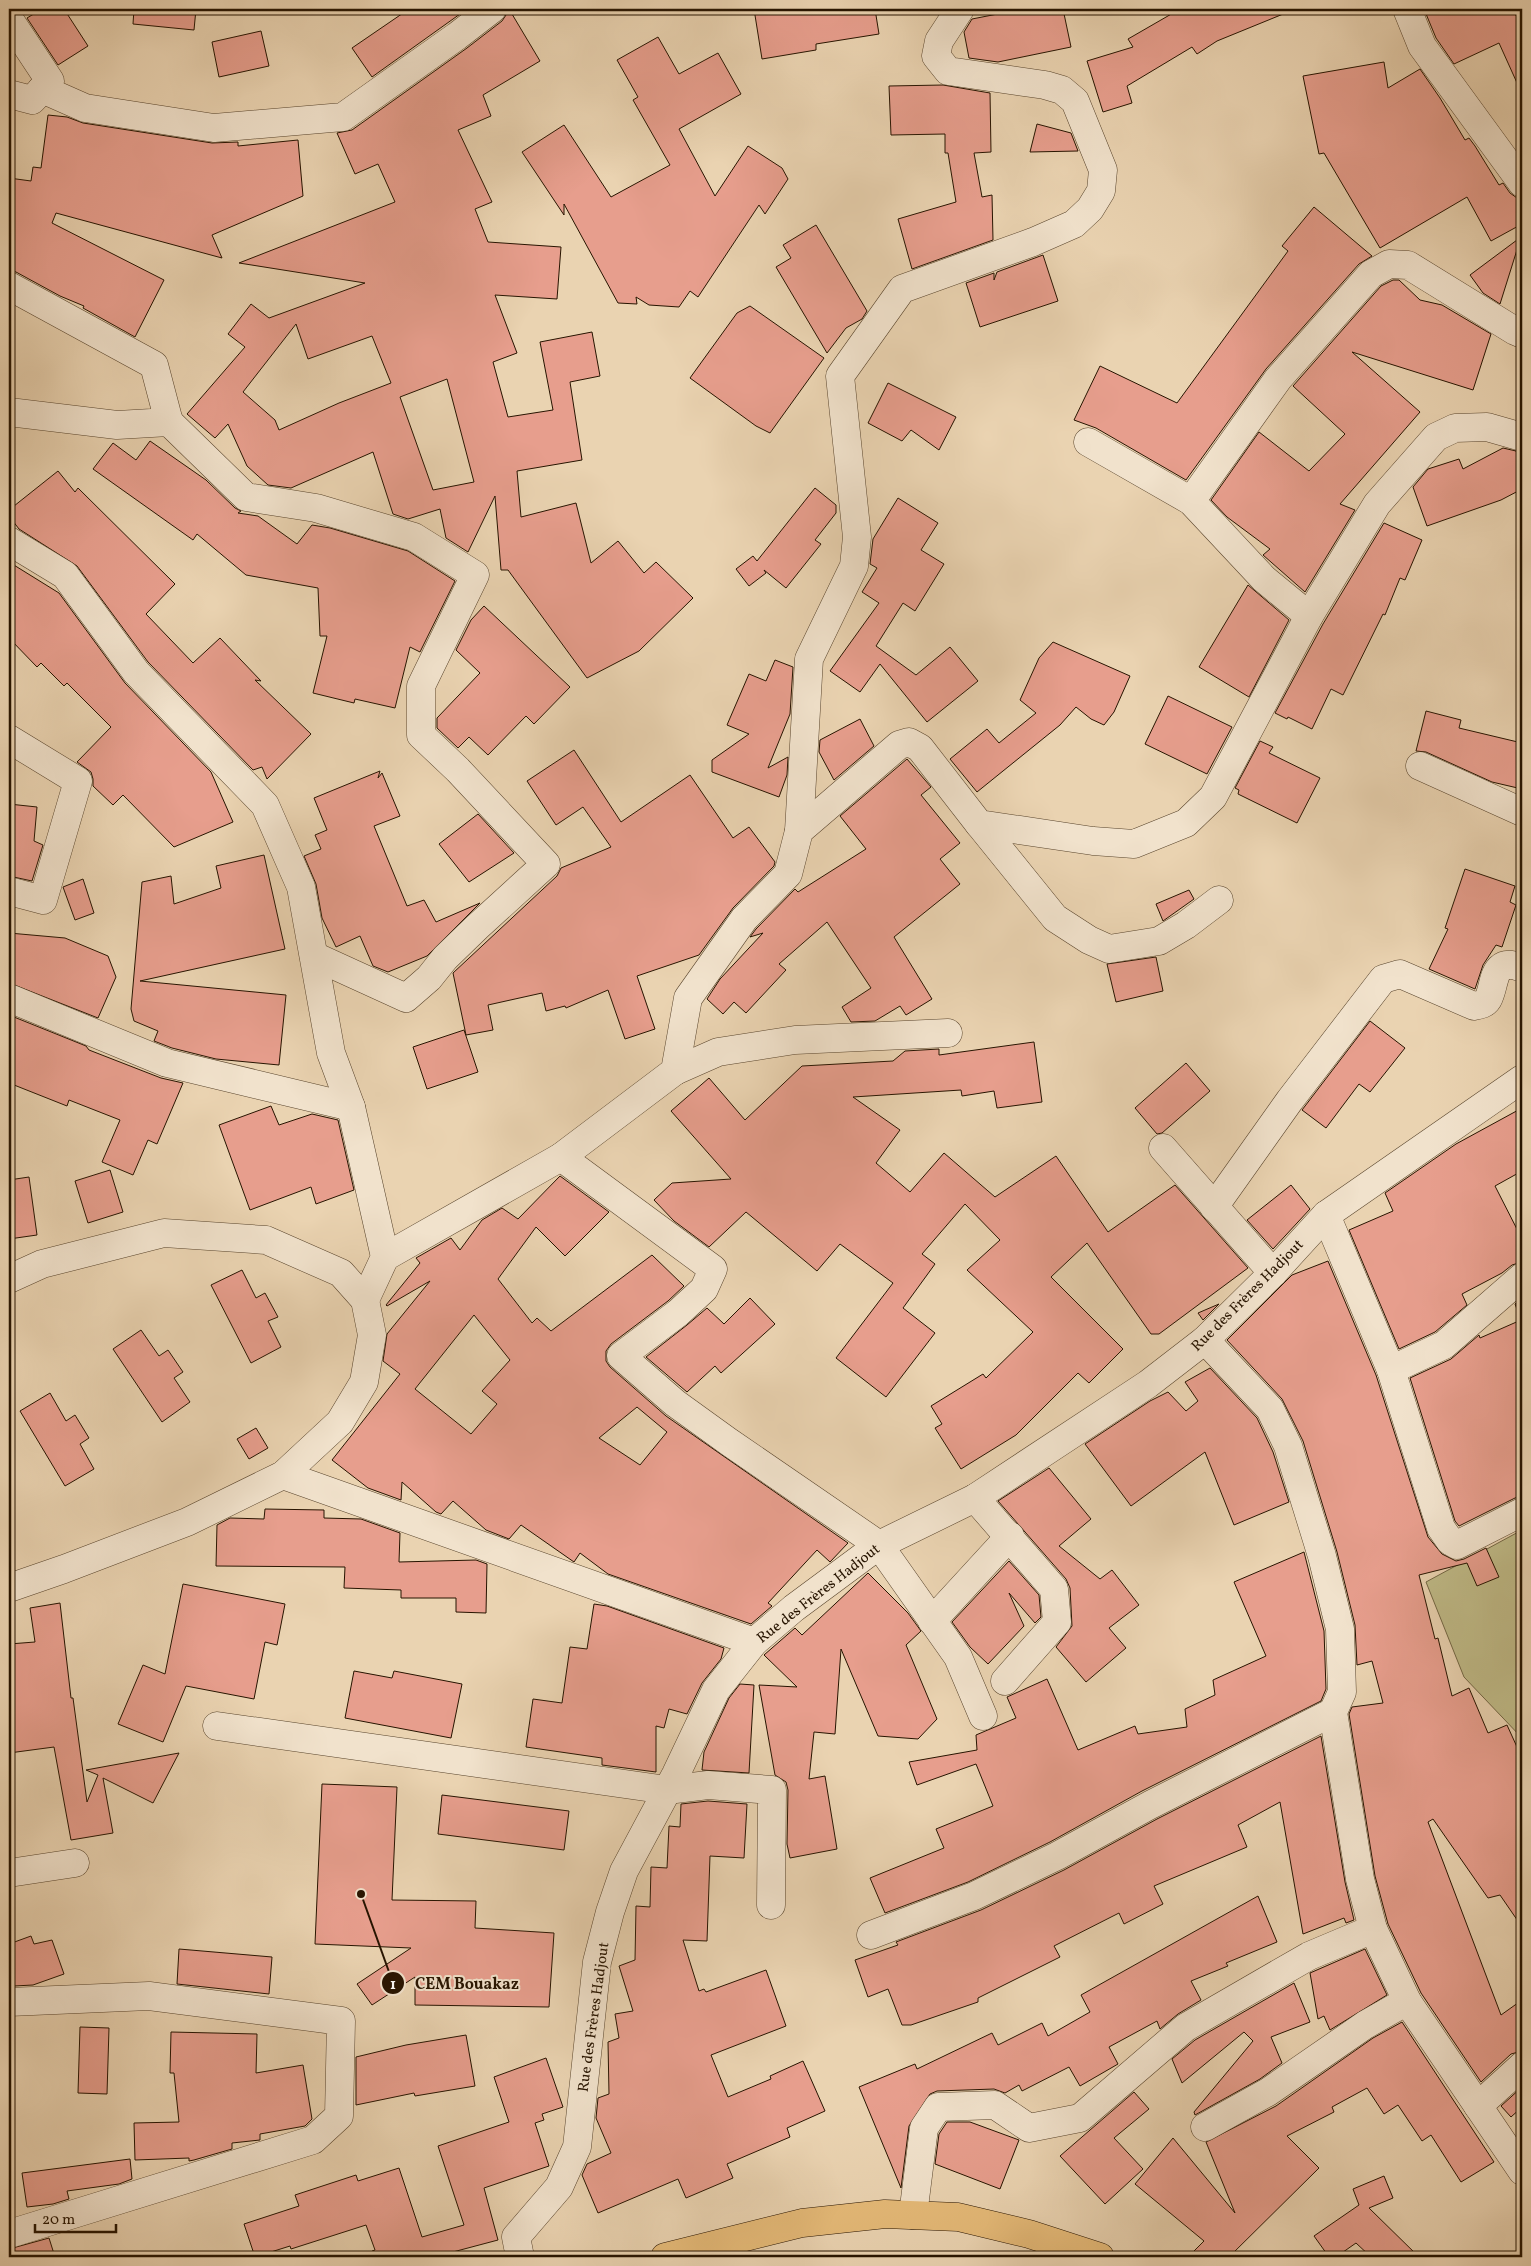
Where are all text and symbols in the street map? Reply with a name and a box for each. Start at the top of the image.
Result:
street label: Rue des Frères Hadjout [1187,1235,1309,1357]
street label: Rue des Frères Hadjout [753,1539,885,1649]
street label: Rue des Frères Hadjout [574,1941,615,2094]
callout: CEM Bouakaz [380,1968,529,1999]
text: CEM Bouakaz [415,1974,519,1996]
text: 1 [390,1975,396,1996]
scale bar [35,2201,116,2233]
text: 20 m [42,2210,75,2231]

